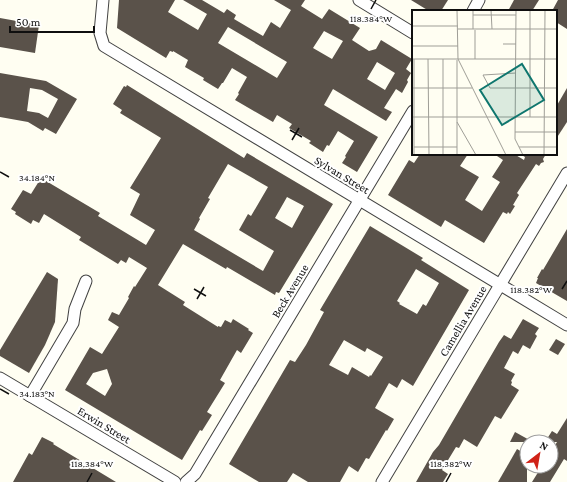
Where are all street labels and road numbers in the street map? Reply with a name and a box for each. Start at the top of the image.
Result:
street label: Sylvan Street [312,153,373,197]
street label: Beck Avenue [269,262,311,320]
street label: Camellia Avenue [436,283,490,359]
street label: Erwin Street [75,404,134,447]

